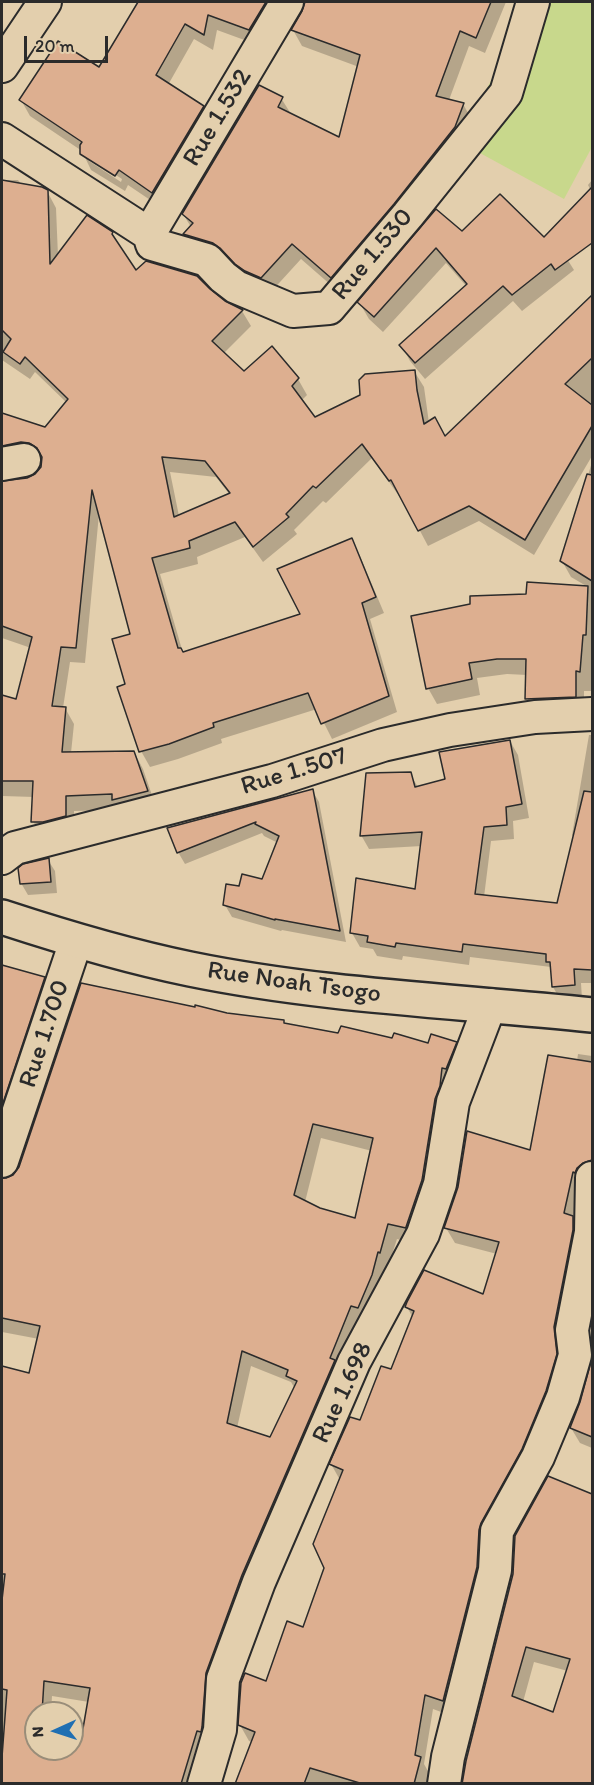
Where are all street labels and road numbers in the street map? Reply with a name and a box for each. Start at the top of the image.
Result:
street label: Rue 1.532 [177,64,259,172]
street label: Rue 1.530 [326,203,420,307]
street label: Rue 1.507 [237,741,351,803]
street label: Rue Noah Tsogo [205,955,383,1011]
street label: Rue 1.700 [13,976,77,1092]
street label: Rue 1.698 [306,1337,380,1449]

